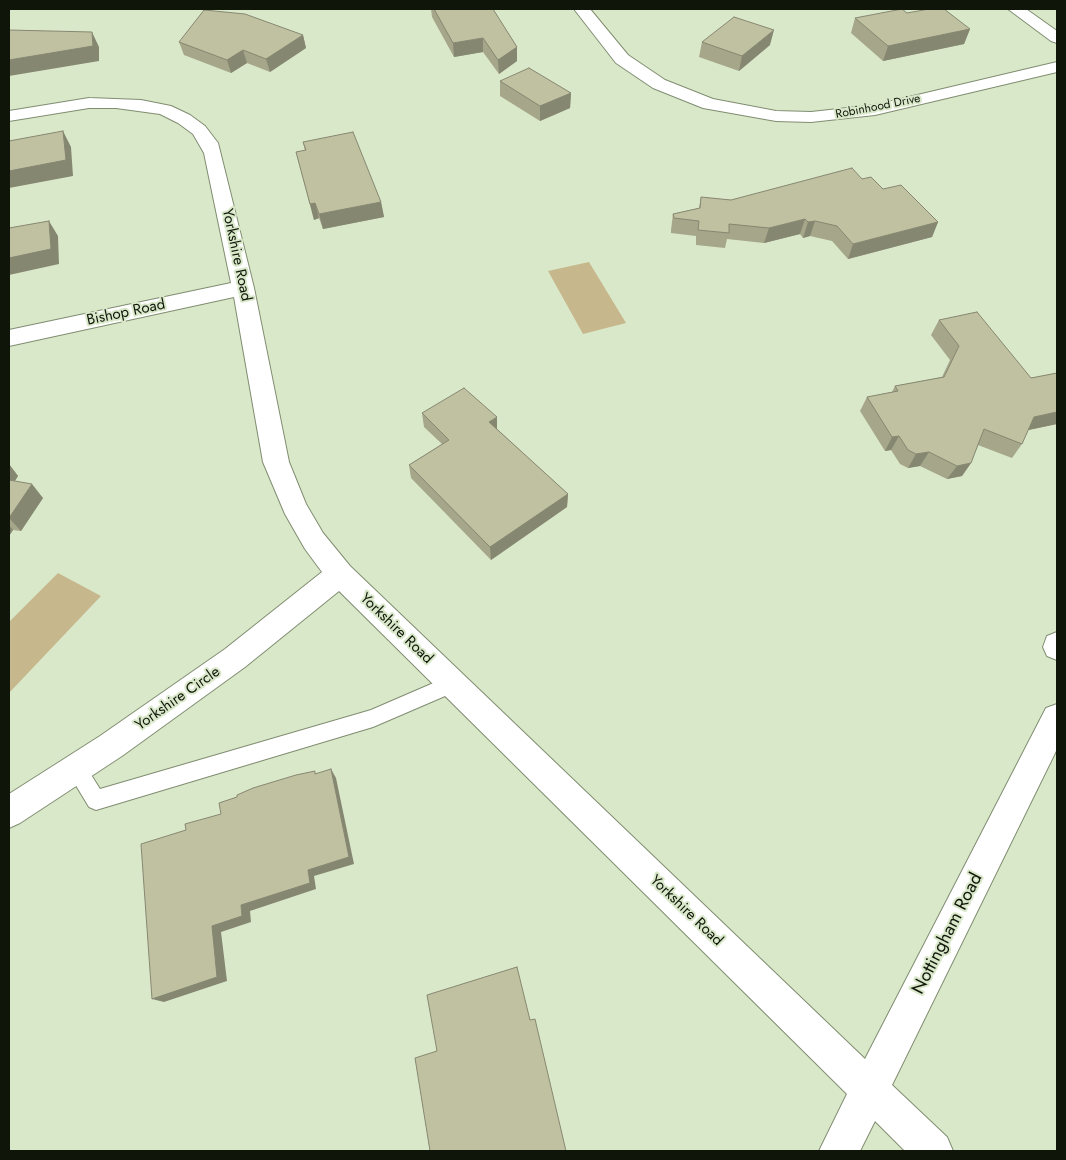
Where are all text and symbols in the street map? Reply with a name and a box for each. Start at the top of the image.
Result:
street label: Robinhood Drive [834,92,922,122]
street label: Yorkshire Road [217,207,255,303]
street label: Bishop Road [85,296,167,330]
street label: Yorkshire Road [356,590,436,668]
street label: Yorkshire Circle [132,663,224,735]
street label: Nottingham Road [908,870,988,998]
street label: Yorkshire Road [646,872,726,950]

